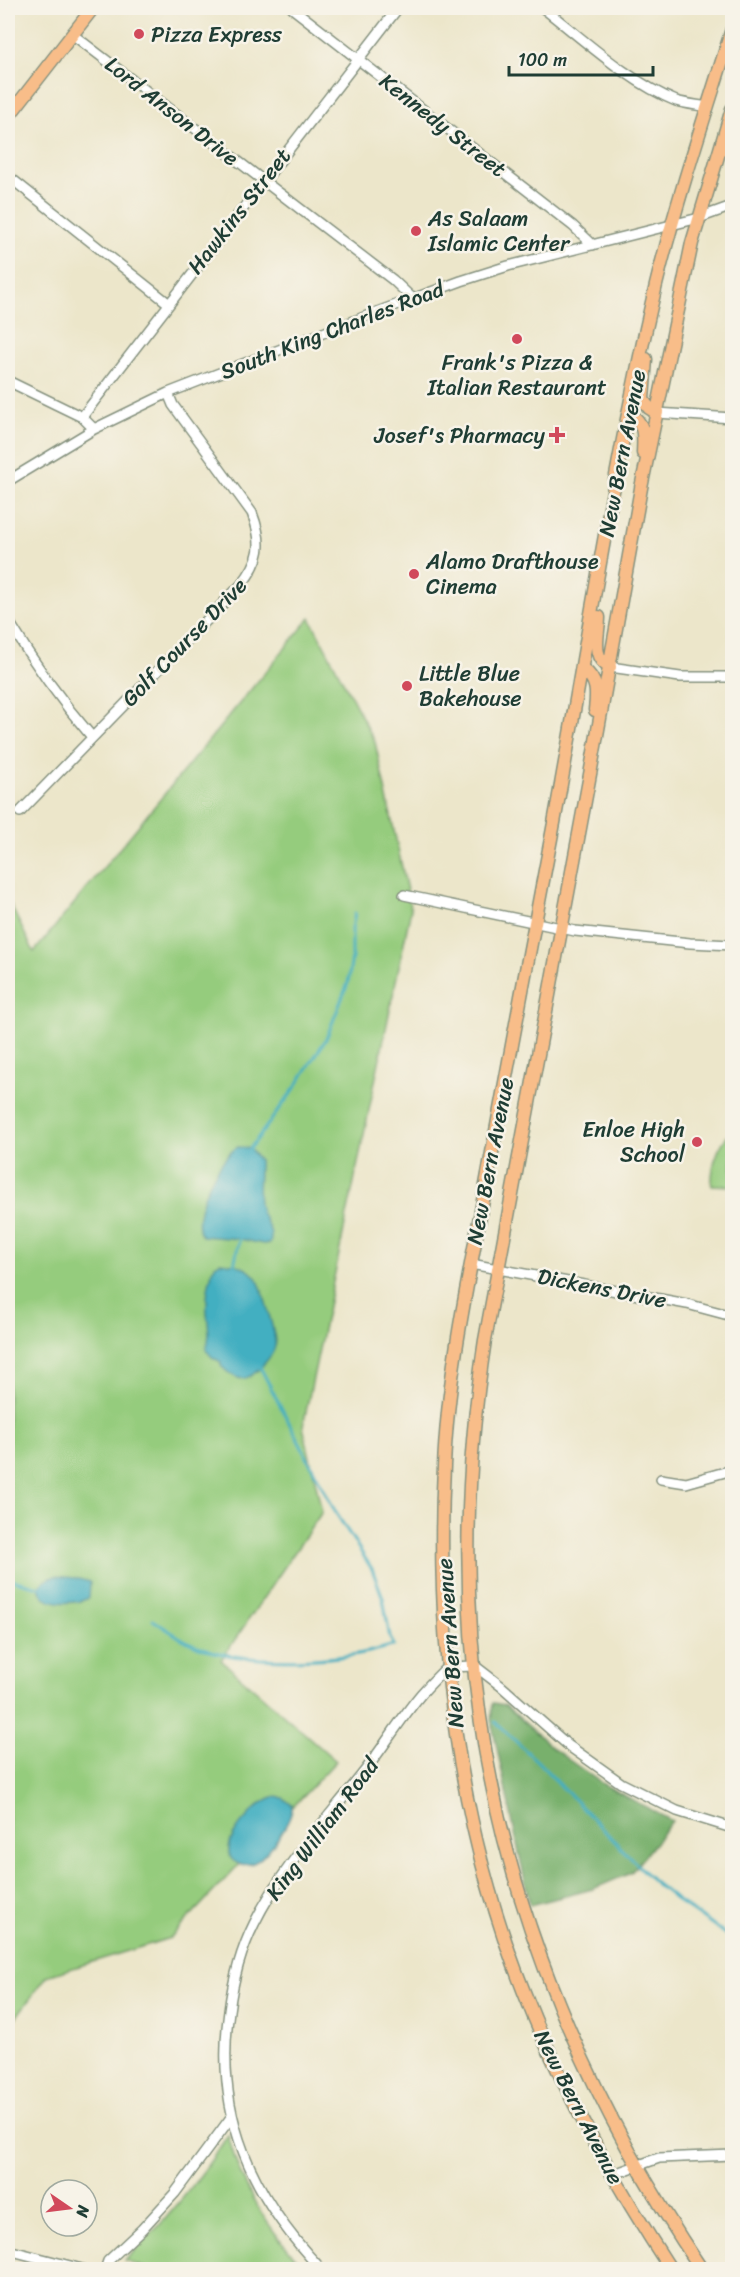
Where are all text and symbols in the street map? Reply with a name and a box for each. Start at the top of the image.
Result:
place label: Pizza Express [151,15,283,54]
marker: Pizza Express [132,27,146,41]
scale bar [509,39,653,77]
text: 100 m [518,44,567,76]
street label: Lord Anson Drive [96,46,248,176]
street label: Kennedy Street [371,62,516,188]
street label: Hawkins Street [177,139,301,283]
place label: As Salaam Islamic Center [427,199,571,263]
marker: As Salaam Islamic Center [409,224,423,238]
street label: South King Charles Road [214,269,451,391]
marker: Frank's Pizza & Italian Restaurant [510,332,524,346]
place label: Frank's Pizza & Italian Restaurant [426,343,607,407]
street label: New Bern Avenue [587,366,657,540]
place label: Josef's Pharmacy [373,416,546,455]
marker: Josef's Pharmacy [550,428,564,442]
place label: Alamo Drafthouse Cinema [425,542,599,606]
marker: Alamo Drafthouse Cinema [407,567,421,581]
street label: Golf Course Drive [111,568,257,716]
place label: Little Blue Bakehouse [419,654,521,718]
marker: Little Blue Bakehouse [400,679,414,693]
street label: New Bern Avenue [455,1074,525,1248]
place label: Enloe High School [582,1110,686,1174]
marker: Enloe High School [690,1135,704,1149]
street label: Dickens Drive [534,1256,670,1320]
street label: New Bern Avenue [425,1557,475,1729]
street label: King William Road [255,1748,390,1909]
street label: New Bern Avenue [523,2023,635,2191]
north arrow [39,2178,99,2238]
text: N [67,2202,99,2221]

